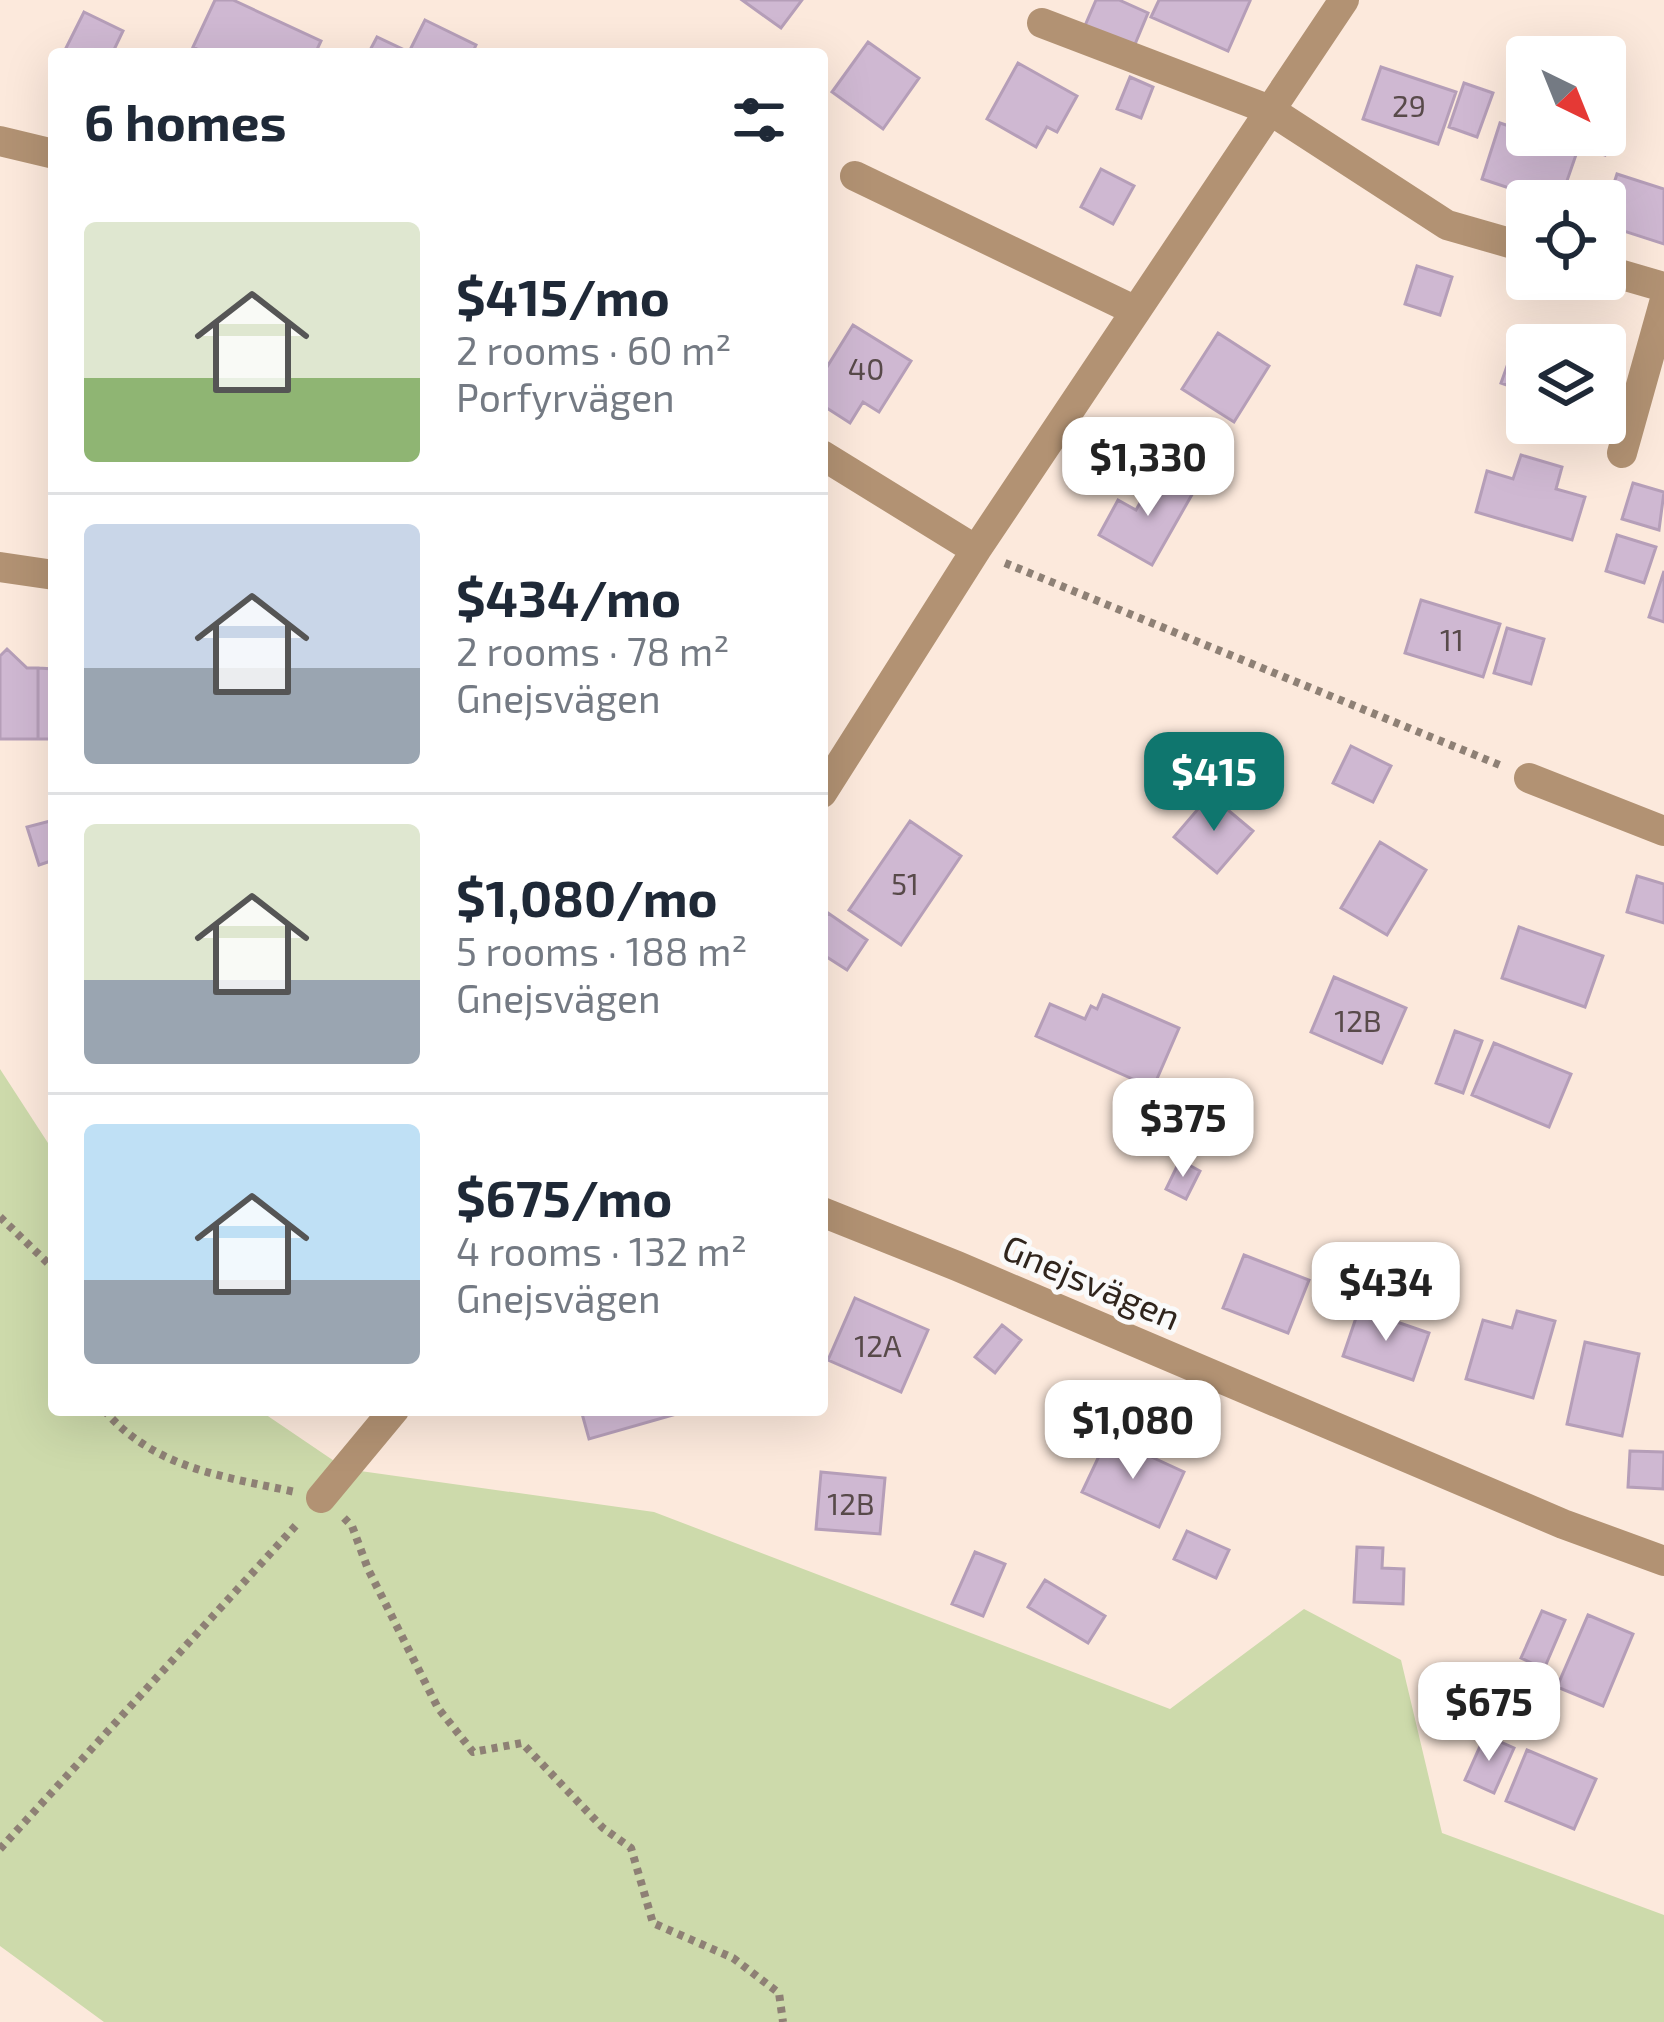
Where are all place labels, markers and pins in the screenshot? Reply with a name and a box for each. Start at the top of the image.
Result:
pin: $1,330 [1050,417,1246,519]
pin: $415 [1143,732,1285,834]
pin: $375 [1112,1078,1254,1180]
pin: $434 [1315,1242,1457,1344]
pin: $1,080 [1035,1380,1231,1482]
pin: $675 [1418,1662,1560,1764]

